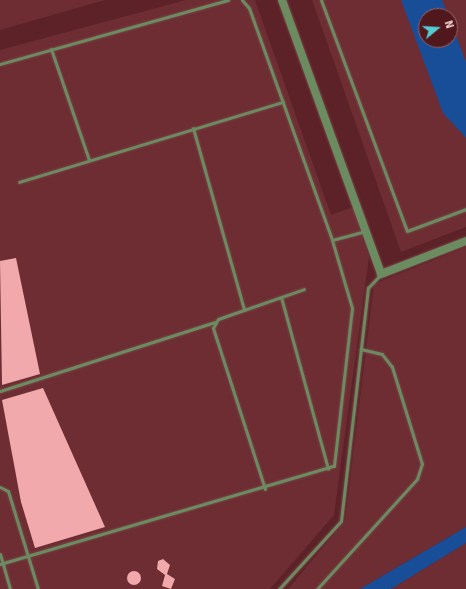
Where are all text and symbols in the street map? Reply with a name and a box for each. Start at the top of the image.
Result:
north arrow [418,8,458,48]
text: N [442,19,456,30]

